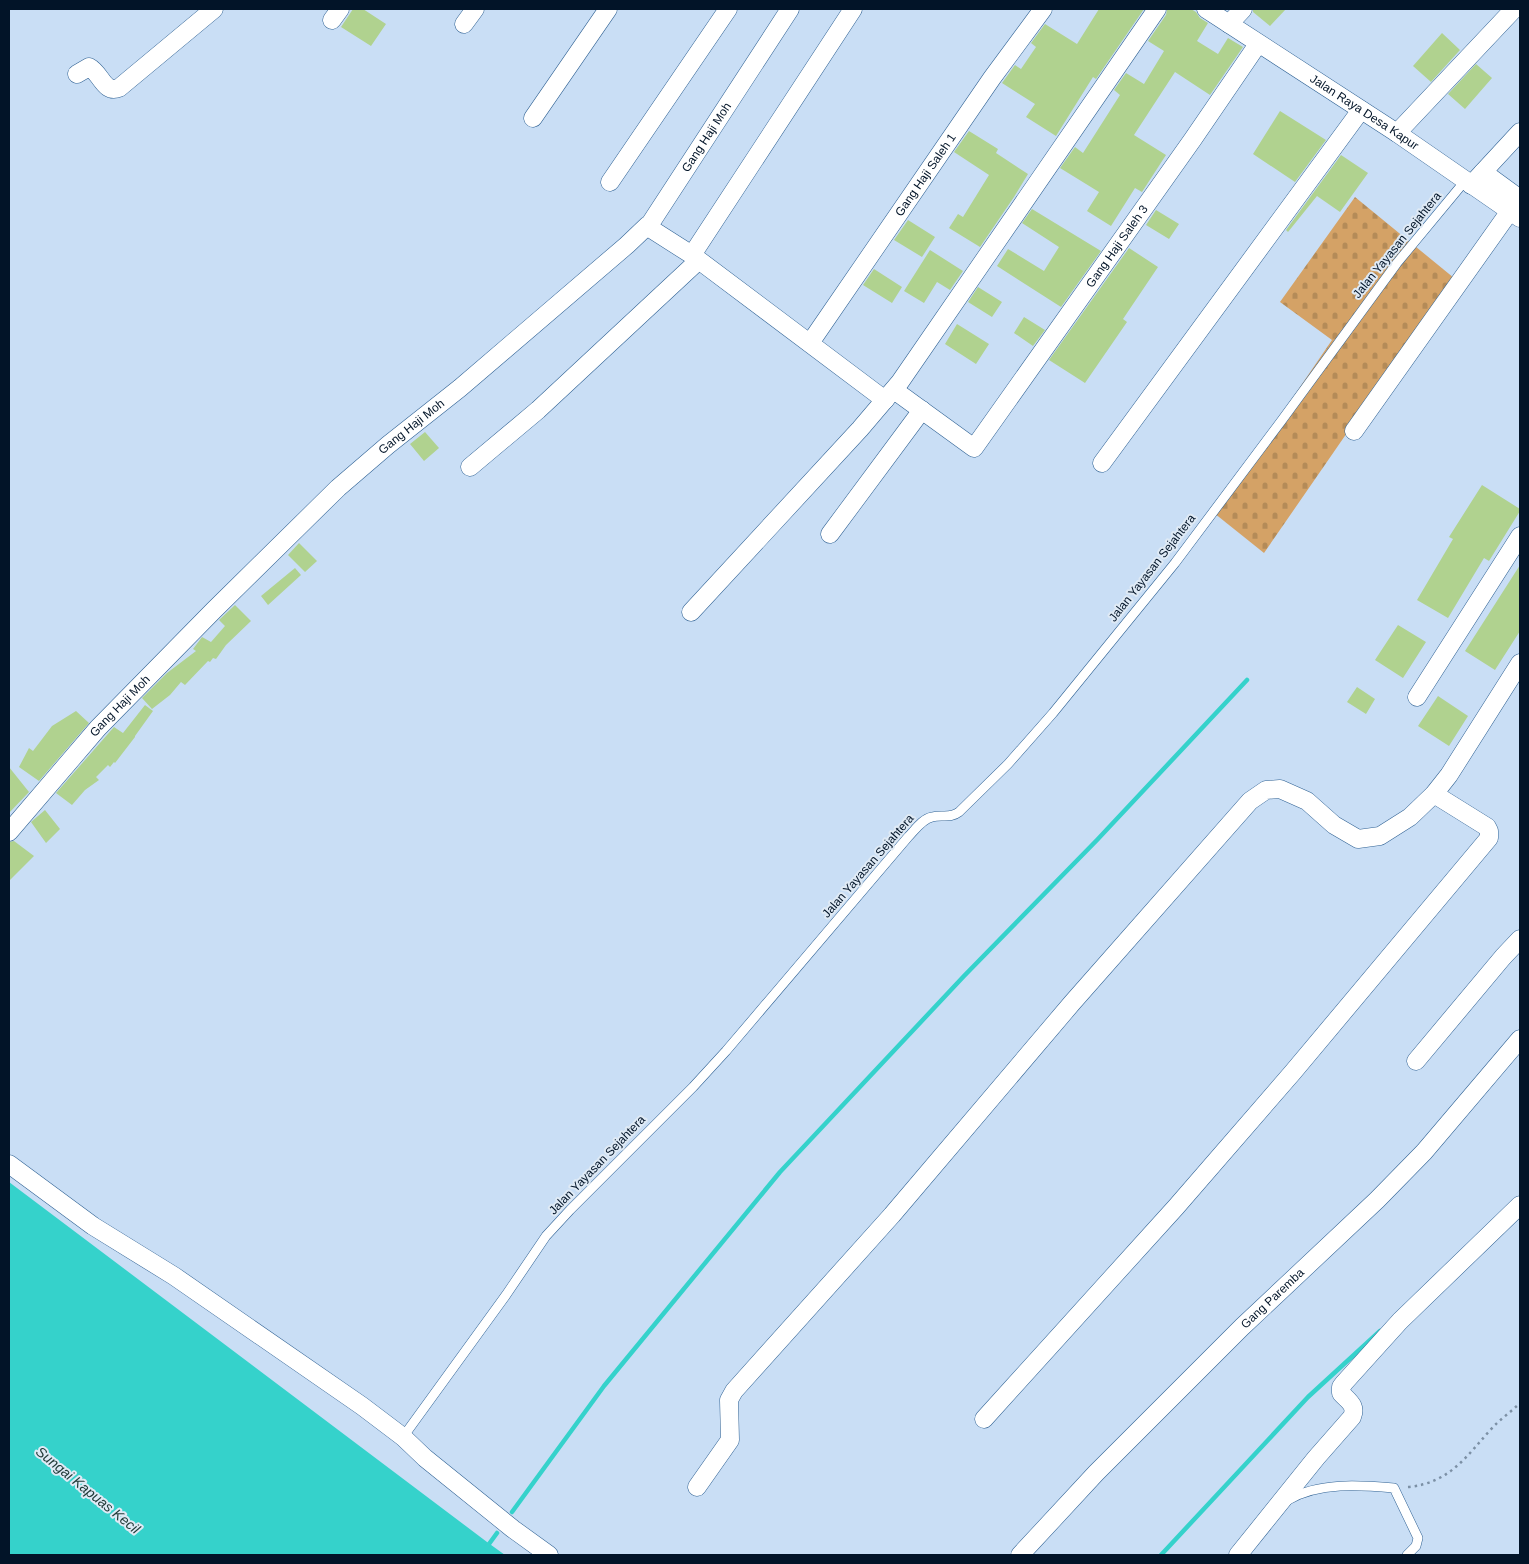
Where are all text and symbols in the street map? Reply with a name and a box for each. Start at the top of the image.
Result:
street label: Jalan Raya Desa Kapur [1307,71,1421,153]
street label: Gang Haji Moh [679,100,734,175]
street label: Gang Haji Saleh 1 [892,130,959,219]
street label: Jalan Yayasan Sejahtera [1350,189,1444,301]
street label: Gang Haji Saleh 3 [1083,202,1151,290]
street label: Gang Haji Moh [376,396,447,457]
street label: Jalan Yayasan Sejahtera [1106,511,1198,624]
street label: Gang Haji Moh [87,672,153,739]
street label: Jalan Yayasan Sejahtera [819,811,917,921]
street label: Jalan Yayasan Sejahtera [546,1112,648,1217]
street label: Gang Paremba [1238,1265,1307,1331]
water label: Sungai Kapuas Kecil [33,1443,144,1537]

